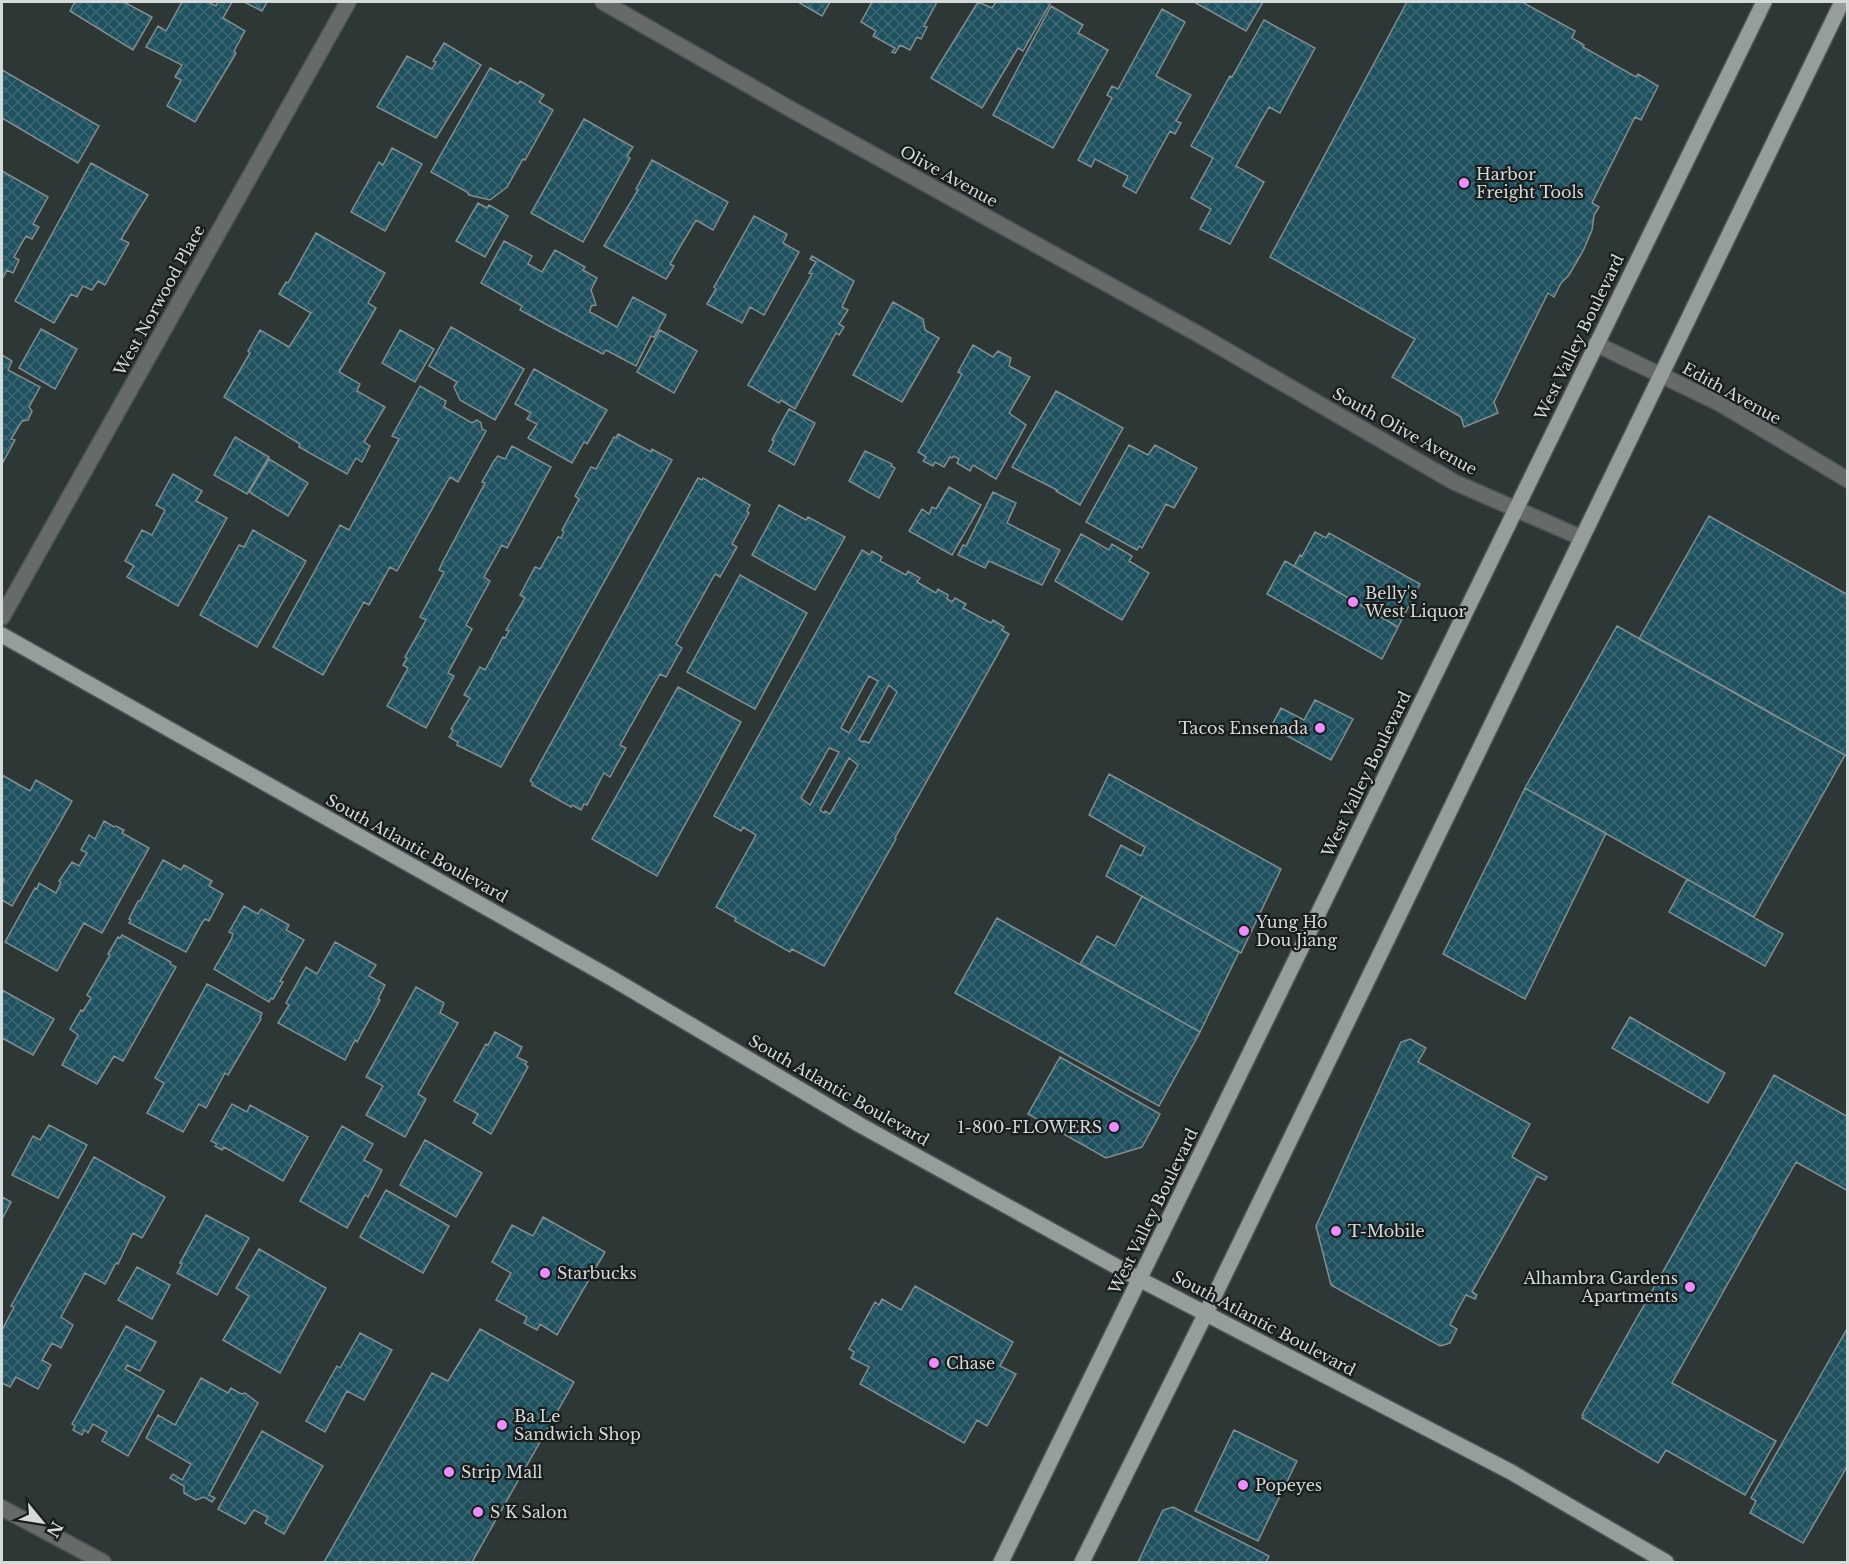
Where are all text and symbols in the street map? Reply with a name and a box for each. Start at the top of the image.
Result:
street label: Olive Avenue [896,141,1002,211]
place label: Harbor Freight Tools [1476,164,1584,202]
marker: Harbor Freight Tools [1457,176,1471,190]
street label: West Norwood Place [109,221,209,380]
street label: West Valley Boulevard [1530,251,1628,424]
street label: Edith Avenue [1679,358,1785,428]
street label: South Olive Avenue [1329,383,1481,479]
place label: Belly's West Liquor [1364,583,1466,621]
marker: Belly's West Liquor [1346,595,1360,609]
street label: West Valley Boulevard [1317,688,1415,861]
place label: Tacos Ensenada [1178,718,1308,738]
marker: Tacos Ensenada [1313,721,1327,735]
street label: South Atlantic Boulevard [323,790,512,907]
place label: Yung Ho Dou Jiang [1255,912,1337,950]
marker: Yung Ho Dou Jiang [1237,924,1251,938]
street label: South Atlantic Boulevard [745,1030,933,1150]
place label: 1-800-FLOWERS [957,1117,1102,1137]
marker: 1-800-FLOWERS [1107,1120,1121,1134]
street label: West Valley Boulevard [1104,1125,1202,1298]
place label: T-Mobile [1348,1221,1425,1241]
marker: T-Mobile [1329,1224,1343,1238]
place label: Starbucks [557,1263,637,1283]
marker: Starbucks [538,1266,552,1280]
street label: South Atlantic Boulevard [1169,1266,1359,1380]
place label: Alhambra Gardens Apartments [1523,1268,1678,1306]
marker: Alhambra Gardens Apartments [1683,1280,1697,1294]
place label: Chase [946,1353,995,1373]
marker: Chase [927,1356,941,1370]
place label: Ba Le Sandwich Shop [514,1406,641,1444]
marker: Ba Le Sandwich Shop [495,1418,509,1432]
place label: Strip Mall [461,1462,543,1482]
marker: Strip Mall [442,1465,456,1479]
place label: Popeyes [1255,1475,1322,1495]
marker: Popeyes [1236,1478,1250,1492]
north arrow [12,1492,72,1552]
place label: S K Salon [490,1502,567,1522]
marker: S K Salon [471,1505,485,1519]
text: N [43,1518,67,1541]

